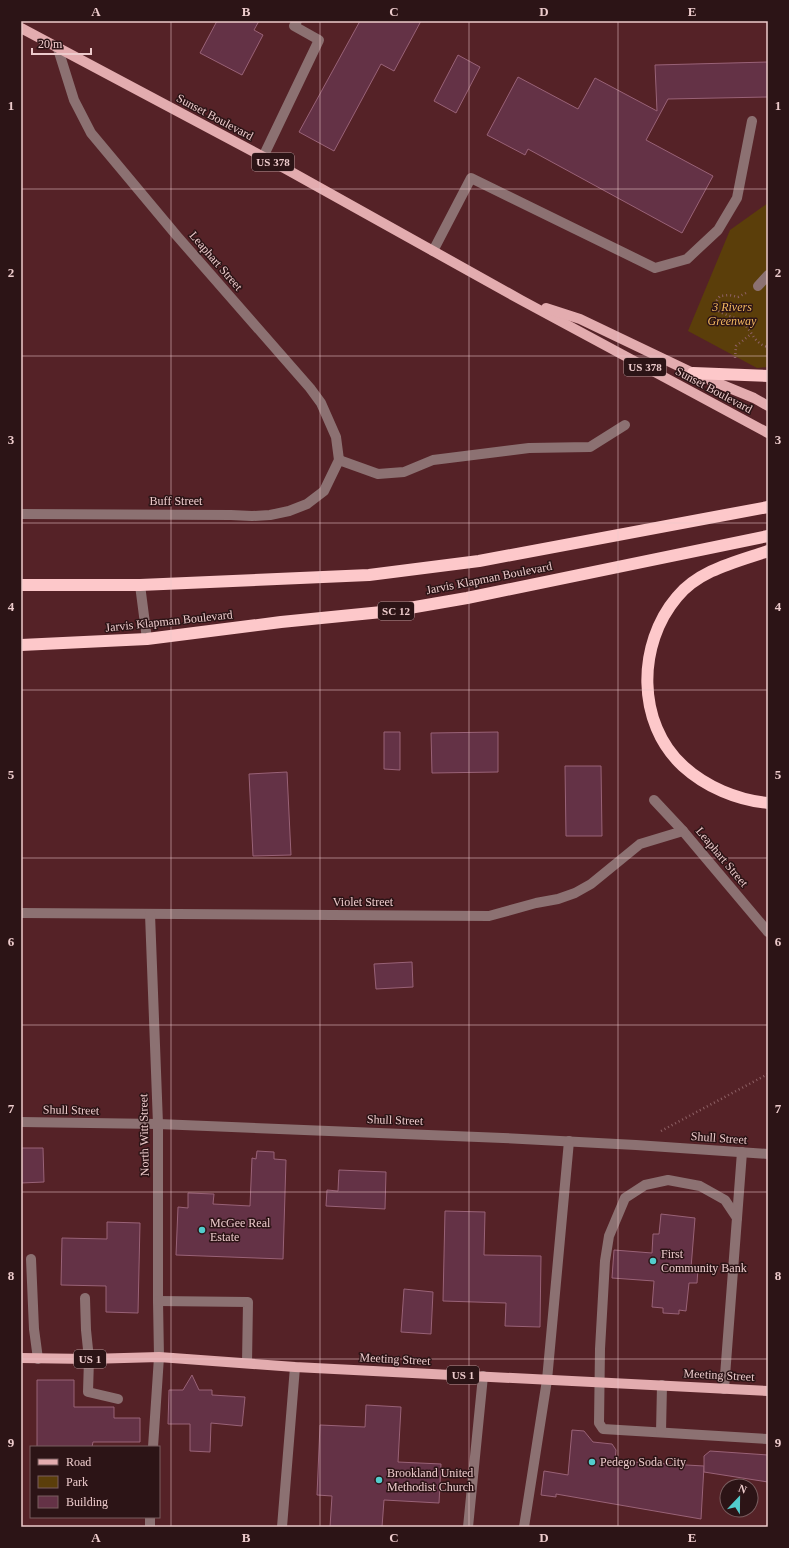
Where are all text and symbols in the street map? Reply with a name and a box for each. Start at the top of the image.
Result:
text: A [91,4,101,19]
text: B [242,4,251,19]
text: C [389,4,399,19]
text: D [539,4,549,19]
text: E [688,4,696,19]
scale bar [32,30,91,56]
text: 20 m [38,37,63,51]
street label: Sunset Boulevard [174,91,256,143]
text: 1 [8,98,14,113]
text: 1 [775,98,781,113]
road number: US 378 [252,153,294,171]
street label: Leaphart Street [187,229,246,294]
text: 2 [8,265,14,280]
text: 2 [775,265,781,280]
park label: 3 Rivers Greenway [708,300,757,328]
road number: US 378 [624,358,666,376]
street label: Sunset Boulevard [673,364,755,416]
text: 3 [8,432,15,447]
text: 3 [775,432,782,447]
street label: Buff Street [150,494,203,508]
street label: Jarvis Klapman Boulevard [425,559,553,597]
text: 4 [8,599,15,614]
text: 4 [775,599,782,614]
road number: SC 12 [378,602,414,620]
street label: Jarvis Klapman Boulevard [105,607,233,635]
text: 5 [8,767,15,782]
text: 5 [775,767,782,782]
street label: Leaphart Street [693,824,751,890]
street label: Violet Street [333,895,394,909]
text: 6 [8,934,15,949]
text: 6 [775,934,782,949]
street label: North Witt Street [136,1093,152,1176]
text: 7 [8,1101,15,1116]
text: 7 [775,1101,782,1116]
street label: Shull Street [43,1103,100,1118]
street label: Shull Street [367,1112,424,1128]
street label: Shull Street [690,1129,748,1147]
place label: McGee Real Estate [210,1216,271,1244]
marker: McGee Real Estate [197,1225,207,1235]
place label: First Community Bank [661,1247,747,1275]
marker: First Community Bank [648,1256,658,1266]
text: 8 [8,1268,15,1283]
text: 8 [775,1268,782,1283]
road number: US 1 [74,1350,106,1368]
street label: Meeting Street [359,1350,431,1368]
road number: US 1 [447,1366,479,1384]
street label: Meeting Street [683,1366,755,1384]
text: 9 [8,1435,15,1450]
text: 9 [775,1435,782,1450]
legend [30,1446,160,1518]
text: Road [66,1455,91,1469]
place label: Pedego Soda City [600,1455,686,1469]
marker: Pedego Soda City [587,1457,597,1467]
place label: Brookland United Methodist Church [387,1466,474,1494]
text: Park [66,1475,88,1489]
marker: Brookland United Methodist Church [374,1475,384,1485]
north arrow [719,1478,759,1518]
text: N [737,1482,749,1496]
text: Building [66,1495,108,1509]
text: A [91,1530,101,1545]
text: B [242,1530,251,1545]
text: C [389,1530,399,1545]
text: D [539,1530,549,1545]
text: E [688,1530,696,1545]

